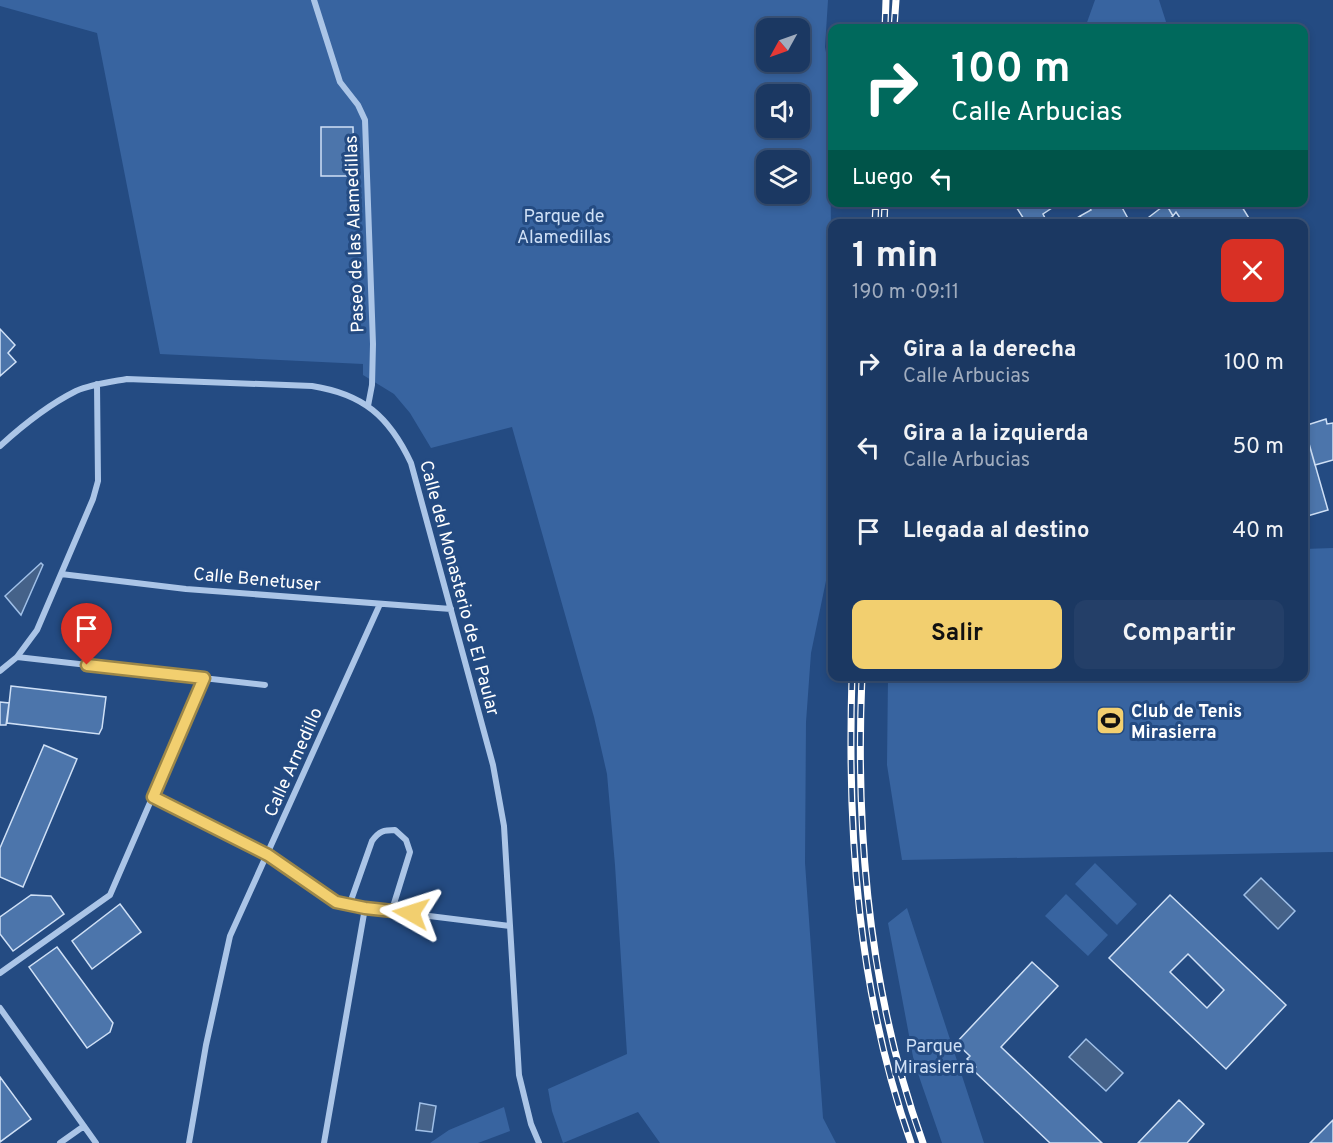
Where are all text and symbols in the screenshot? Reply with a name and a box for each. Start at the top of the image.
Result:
north arrow [756,18,810,72]
map controls [756,18,810,204]
text: 100 m [951,44,1070,97]
icon: right [852,48,930,126]
button: sound [756,84,810,138]
text: Calle Arbucias [951,96,1123,130]
street label: Paseo de las Alamedillas [341,135,370,333]
button: layers [756,150,810,204]
icon: left [925,162,958,195]
text: Luego [852,165,913,192]
park label: Parque de Alamedillas [517,206,611,250]
text: 1 min [852,234,938,280]
button: close [1221,239,1284,302]
text: 190 m · 09:11 [852,280,959,306]
text: Gira a la derecha [903,337,1076,364]
icon: right [852,347,885,380]
text: 100 m [1224,350,1284,377]
text: Calle Arbucias [903,364,1030,390]
text: Gira a la izquierda [903,421,1089,448]
icon: left [852,431,885,464]
text: 50 m [1232,434,1284,461]
text: Calle Arbucias [903,448,1030,474]
street label: Calle del Monasterio de El Paular [413,458,504,719]
icon: arrive [852,515,885,548]
text: Llegada al destino [903,518,1089,545]
text: 40 m [1232,518,1284,545]
street label: Calle Benetuser [192,563,322,598]
button: Salir [852,600,1062,669]
button: Compartir [1074,600,1284,669]
pin [61,603,112,665]
icon: arrive [70,612,103,645]
place label: Club de Tenis Mirasierra [1131,701,1242,745]
street label: Calle Arnedillo [260,704,329,821]
sports icon: Club de Tenis Mirasierra [1094,705,1126,737]
position arrow [379,881,443,945]
park label: Parque Mirasierra [893,1036,975,1080]

